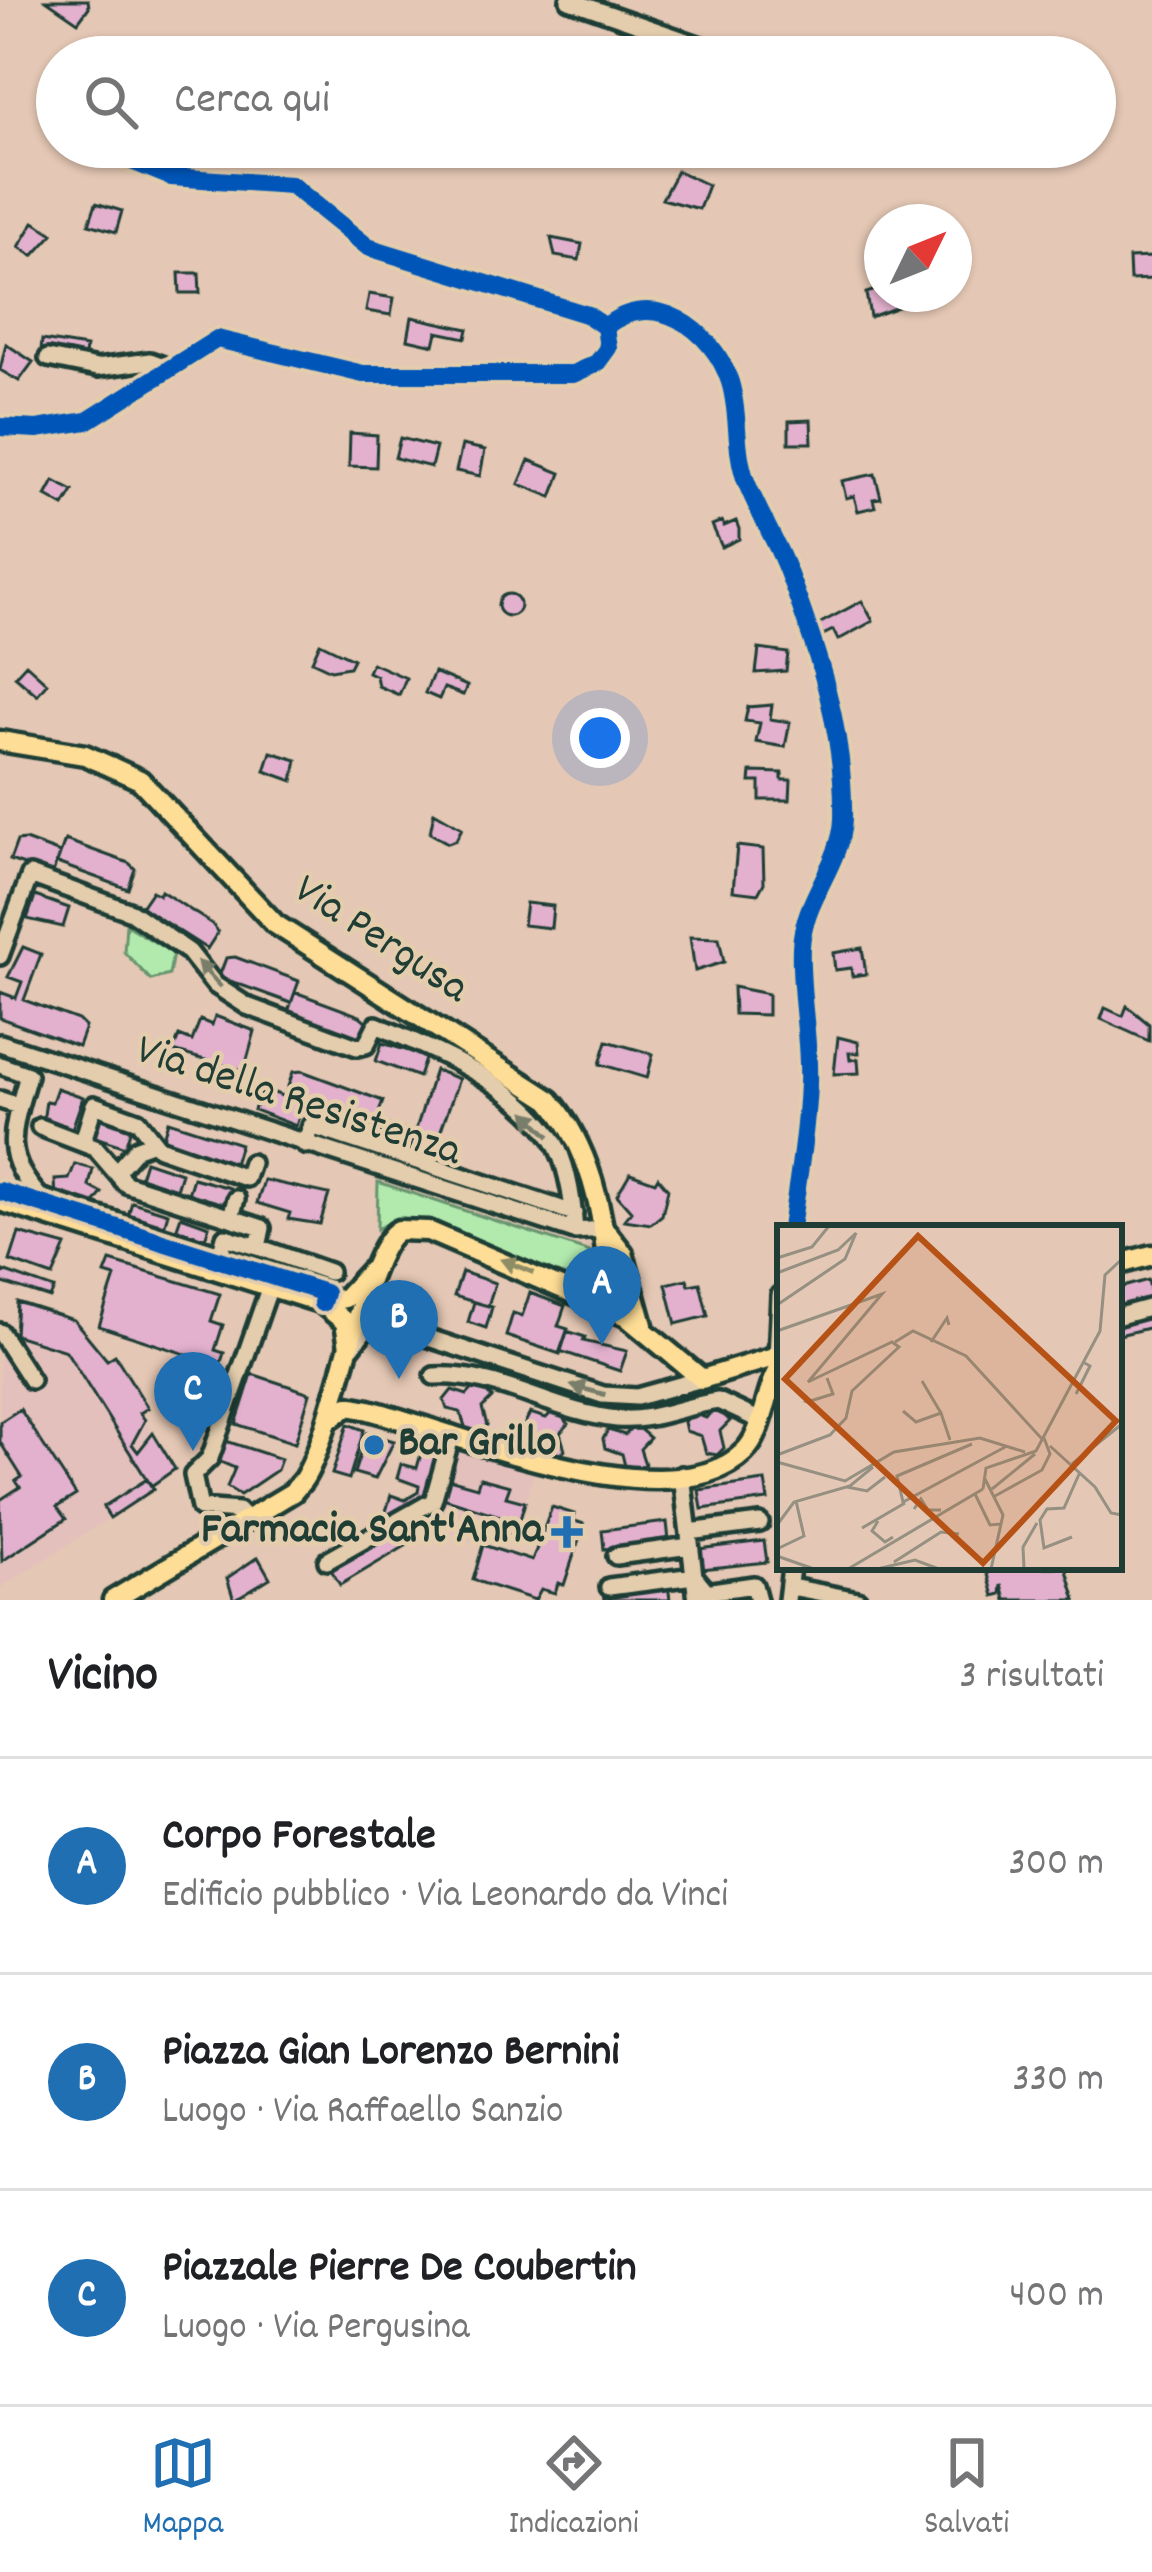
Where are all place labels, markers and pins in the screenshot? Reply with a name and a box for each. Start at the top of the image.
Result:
pin: A [563,1246,641,1345]
pin: B [360,1280,438,1379]
pin: C [154,1352,232,1451]
place label: Bar Grillo [398,1413,557,1477]
marker: Bar Grillo [361,1432,387,1458]
place label: Farmacia Sant'Anna [201,1500,545,1564]
marker: Farmacia Sant'Anna [554,1519,580,1545]

